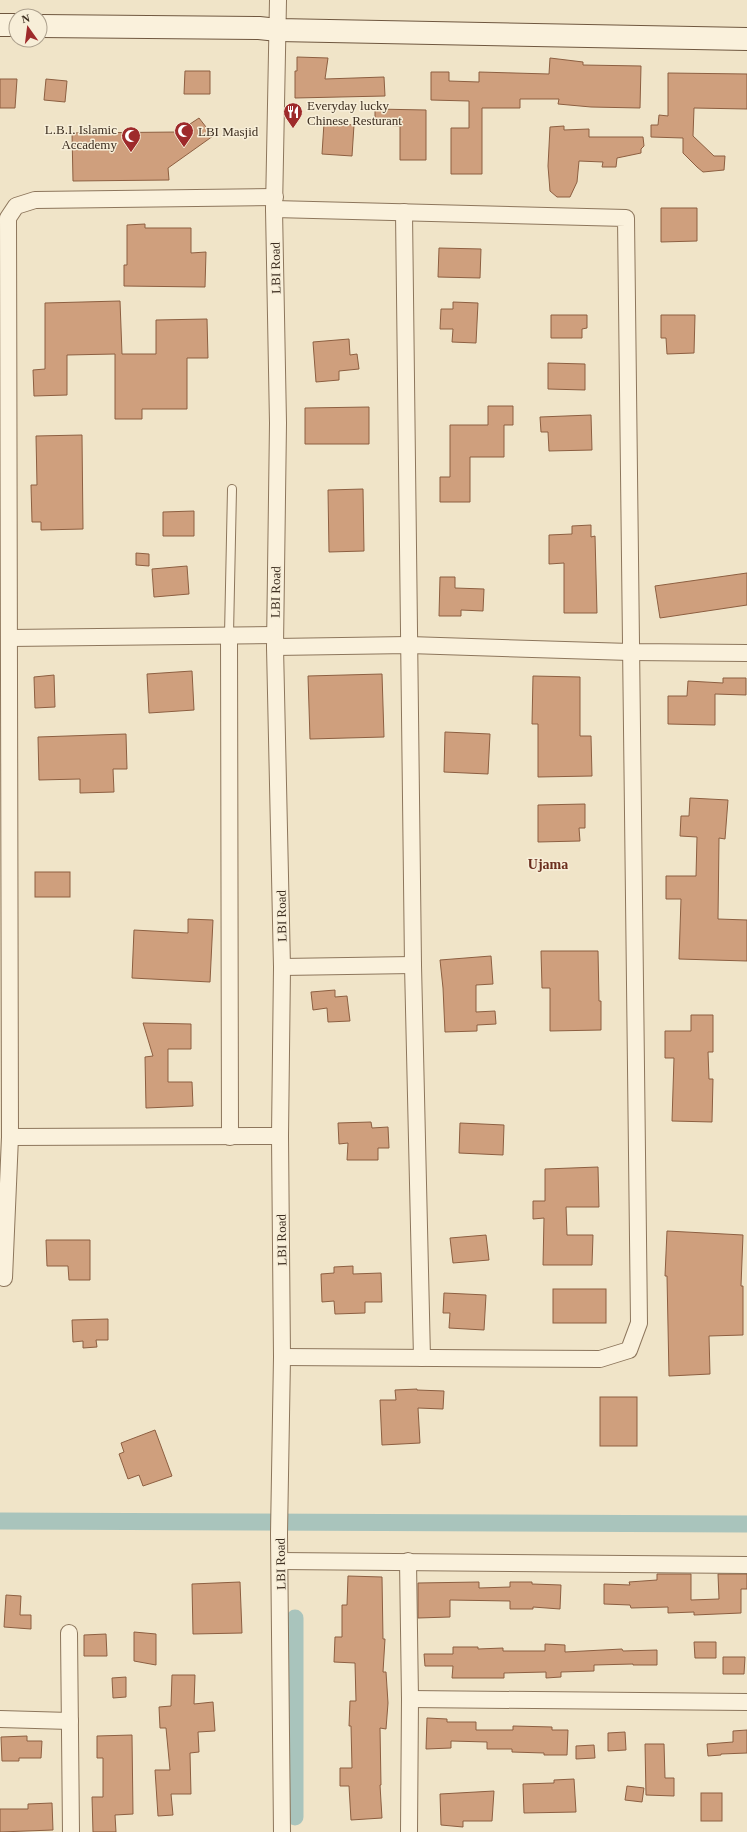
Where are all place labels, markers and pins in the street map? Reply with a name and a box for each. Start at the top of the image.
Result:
place label: Everyday lucky Chinese Resturant [307,98,402,128]
restaurant icon: Everyday lucky Chinese Resturant [282,101,304,129]
mosque icon: LBI Masjid [173,120,195,148]
place label: L.B.I. Islamic Accademy [45,122,117,152]
place label: LBI Masjid [198,124,259,139]
mosque icon: L.B.I. Islamic Accademy [120,125,142,153]

